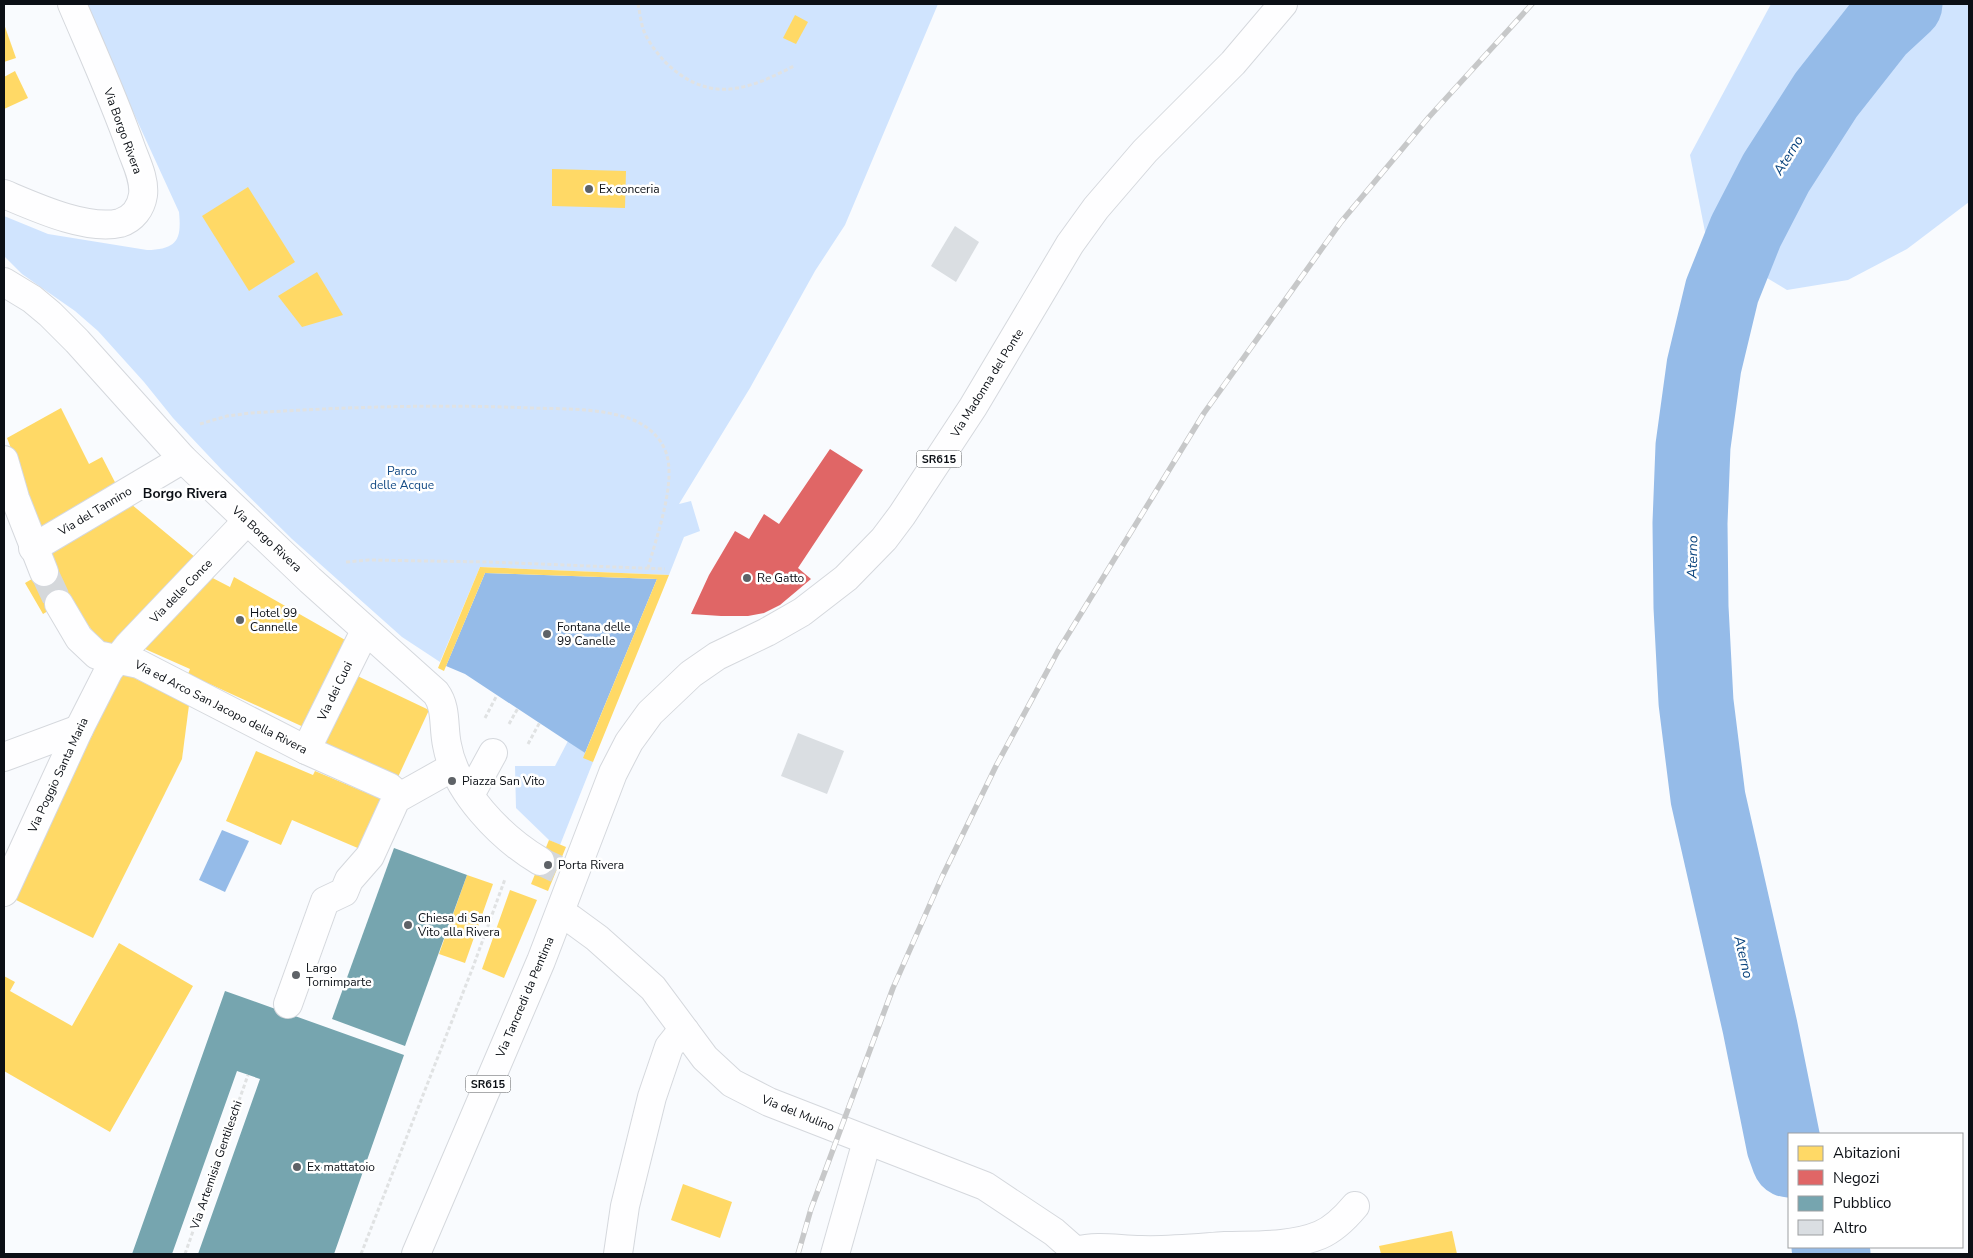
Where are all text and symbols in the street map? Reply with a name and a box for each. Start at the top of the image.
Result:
street label: Via Borgo Rivera [100,85,146,176]
water label: Aterno [1768,132,1808,179]
place label: Ex conceria [599,181,660,197]
marker: Ex conceria [583,183,595,195]
street label: Via Madonna del Ponte [947,326,1027,441]
road number: SR615 [916,450,962,468]
park label: Parco delle Acque [370,463,434,493]
street label: Via del Tannino [54,483,135,540]
district label: Borgo Rivera [143,484,227,503]
street label: Via Borgo Rivera [228,502,305,576]
water label: Aterno [1683,535,1702,580]
street label: Via delle Conce [146,555,216,627]
place label: Re Gatto [757,570,805,586]
marker: Re Gatto [741,572,753,584]
place label: Hotel 99 Cannelle [250,605,298,635]
marker: Hotel 99 Cannelle [234,614,246,626]
place label: Fontana delle 99 Canelle [557,619,630,649]
marker: Fontana delle 99 Canelle [541,628,553,640]
street label: Via ed Arco San Jacopo della Rivera [131,656,310,758]
street label: Via dei Cuoi [313,659,356,724]
street label: Via Poggio Santa Maria [24,715,92,836]
place label: Piazza San Vito [462,773,545,789]
marker: Piazza San Vito [446,775,458,787]
place label: Porta Rivera [558,857,624,873]
marker: Porta Rivera [542,859,554,871]
place label: Chiesa di San Vito alla Rivera [417,910,500,940]
marker: Chiesa di San Vito alla Rivera [402,919,414,931]
water label: Aterno [1729,933,1758,980]
street label: Via Tancredi da Pentima [492,934,558,1061]
place label: Largo Tornimparte [306,960,372,990]
marker: Largo Tornimparte [290,969,302,981]
road number: SR615 [466,1076,510,1092]
street label: Via del Mulino [758,1091,837,1135]
street label: Via Artemisia Gentileschi [186,1099,246,1232]
legend [1788,1133,1963,1248]
text: Abitazioni [1833,1143,1900,1163]
place label: Ex mattatoio [307,1159,375,1175]
marker: Ex mattatoio [291,1161,303,1173]
text: Negozi [1833,1168,1880,1188]
text: Pubblico [1833,1193,1891,1213]
text: Altro [1833,1218,1867,1238]

